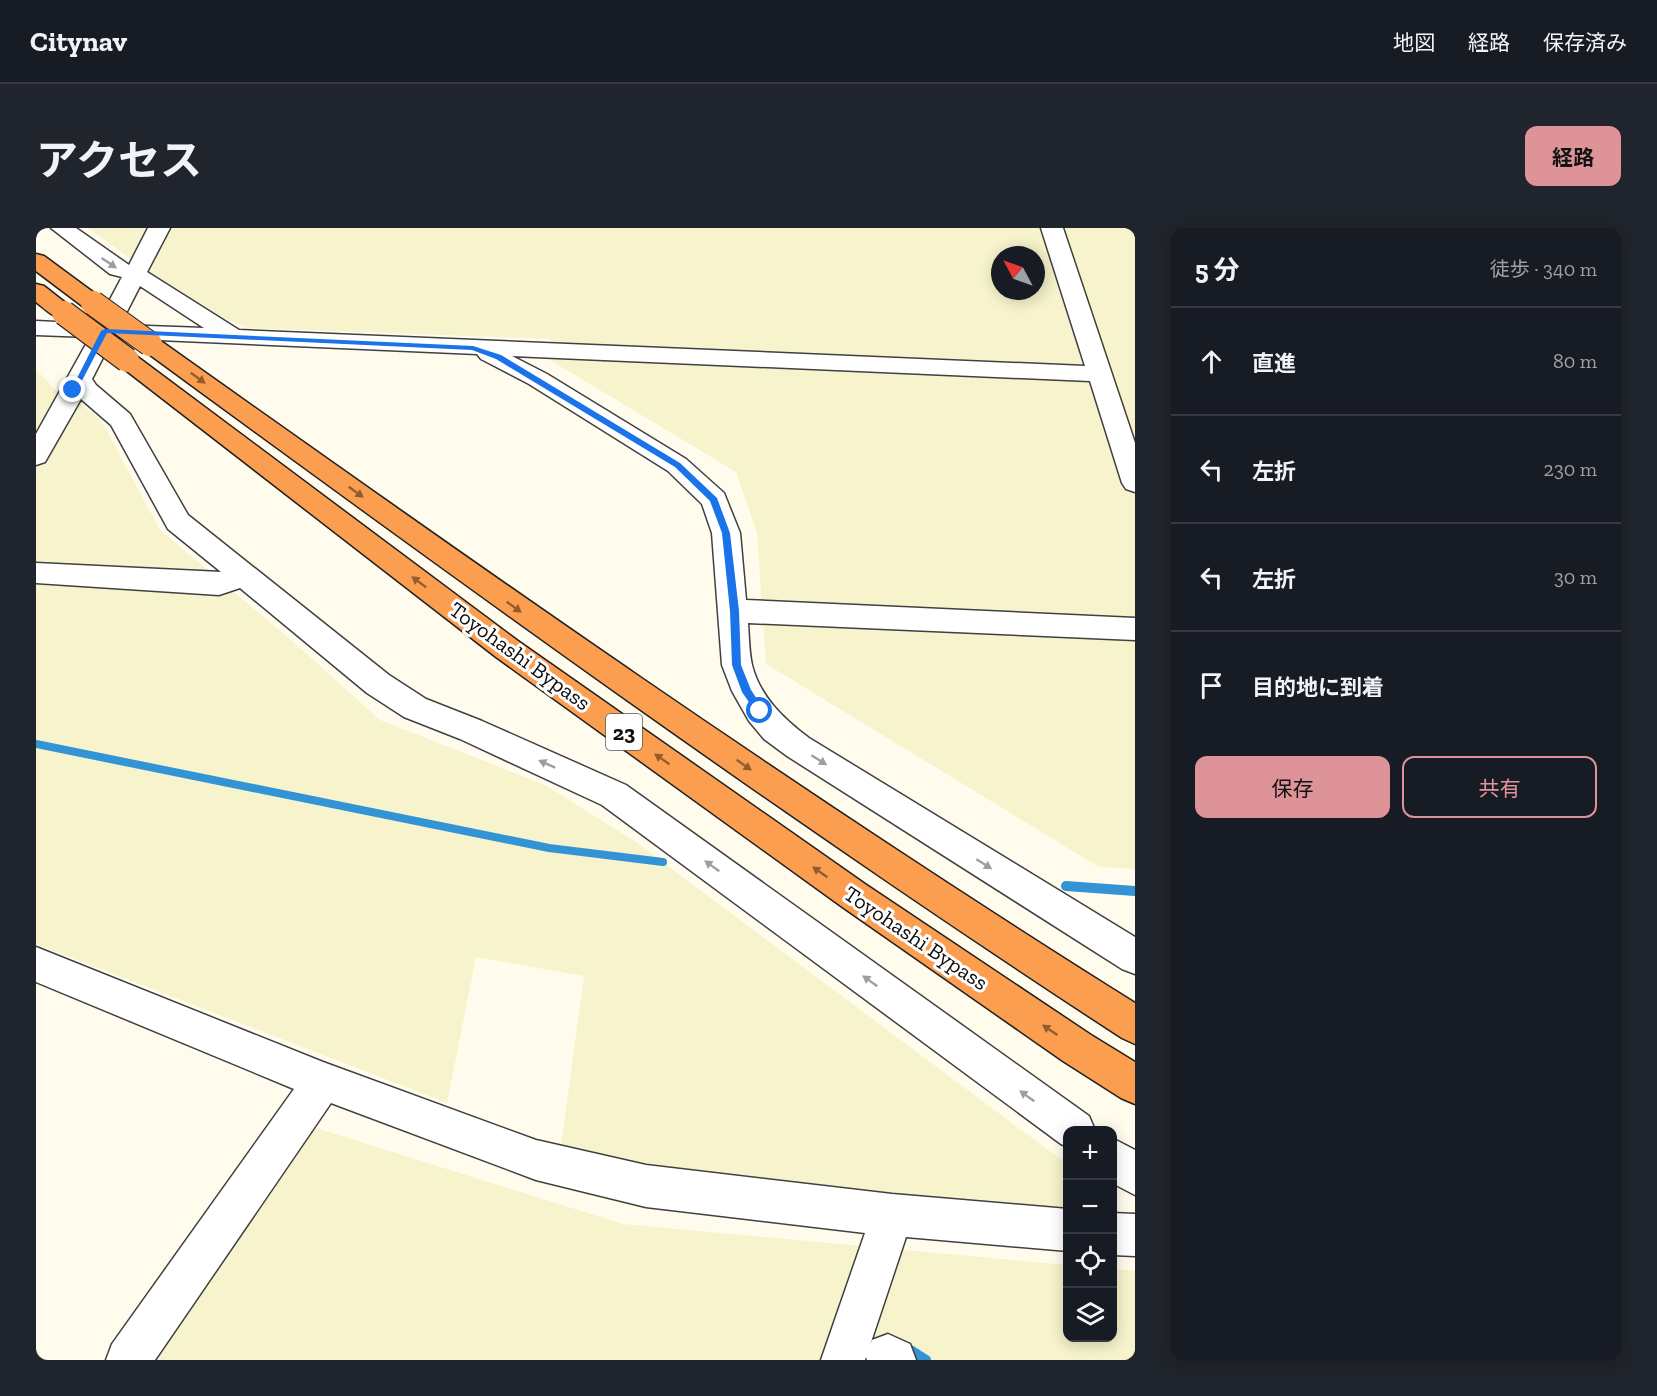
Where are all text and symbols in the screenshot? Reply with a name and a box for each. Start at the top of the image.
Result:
text: Citynav [30,25,127,58]
text: 地図 [1393,30,1435,55]
text: 経路 [1468,30,1510,55]
text: 保存済み [1543,30,1627,55]
button: 経路 [1525,126,1621,186]
text: アクセス [36,135,202,186]
north arrow [991,246,1045,300]
text: 5 分 [1195,254,1239,286]
one-way arrow [100,257,116,269]
text: 徒歩 · 340 m [1490,257,1597,281]
icon: ahead [1195,345,1228,378]
text: 80 m [1553,349,1597,373]
text: 直進 [1252,350,1296,377]
one-way arrow [189,372,205,384]
route end [59,376,85,402]
icon: left [1195,453,1228,486]
text: 230 m [1544,457,1597,481]
text: 左折 [1252,458,1296,485]
one-way arrow [348,486,363,498]
icon: left [1195,561,1228,594]
text: 30 m [1554,565,1597,589]
text: 左折 [1252,566,1296,593]
one-way arrow [412,577,427,589]
street label: Toyohashi Bypass [444,596,596,716]
one-way arrow [507,600,522,612]
icon: arrive [1195,669,1228,702]
text: 目的地に到着 [1252,674,1384,701]
route start [746,697,772,723]
road number: 23 [606,714,642,750]
one-way arrow [654,753,670,765]
one-way arrow [811,755,827,766]
button: 保存 [1195,756,1390,818]
button: 共有 [1402,756,1597,818]
one-way arrow [539,759,556,768]
one-way arrow [735,759,751,771]
one-way arrow [975,859,992,870]
one-way arrow [705,861,720,873]
one-way arrow [813,866,829,878]
street label: Toyohashi Bypass [839,880,993,996]
one-way arrow [862,975,878,987]
one-way arrow [1043,1024,1059,1036]
one-way arrow [1020,1090,1036,1102]
map controls [1063,1126,1117,1342]
button: + [1063,1126,1117,1180]
button: − [1063,1180,1117,1234]
button: locate [1063,1234,1117,1288]
button: layers [1063,1288,1117,1342]

